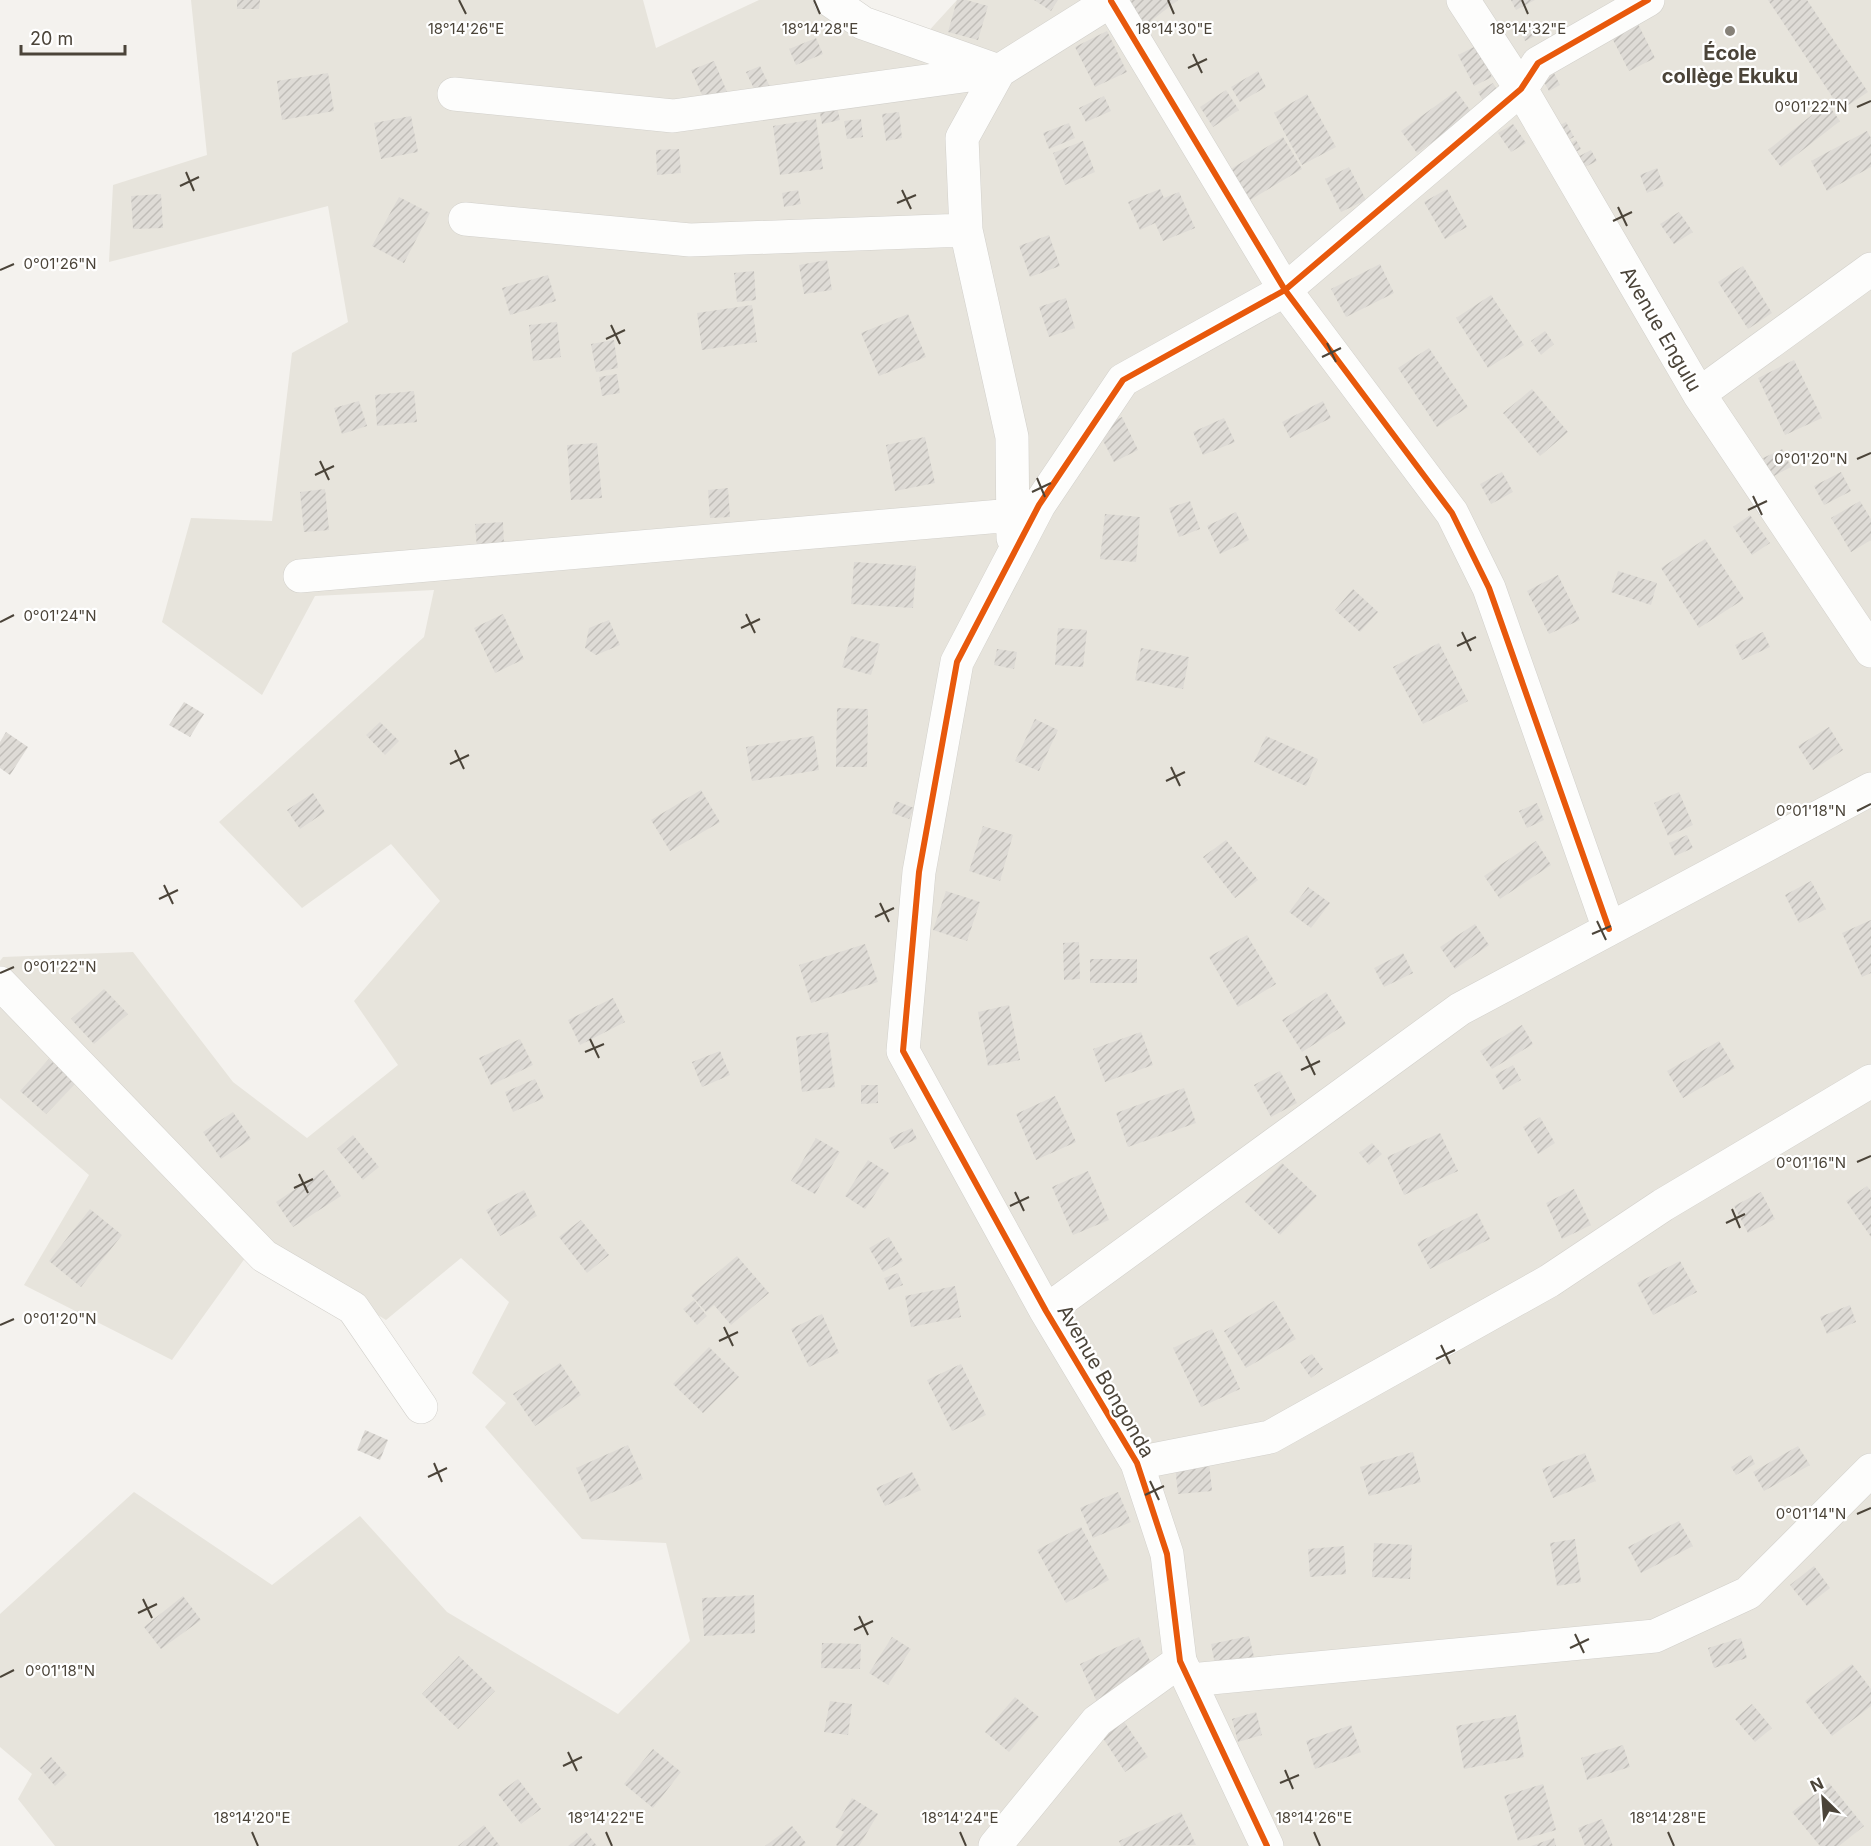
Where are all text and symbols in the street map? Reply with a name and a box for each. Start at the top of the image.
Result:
scale bar [21,18,124,56]
text: 18°14'26"E [428,19,504,38]
text: 18°14'28"E [782,19,858,38]
text: 18°14'30"E [1135,19,1213,38]
text: 18°14'32"E [1490,19,1566,38]
marker: École collège Ekuku [1723,24,1737,38]
text: 20 m [30,28,73,49]
place label: École collège Ekuku [1662,40,1798,88]
text: 0°01'22"N [1775,97,1847,116]
text: 0°01'26"N [23,254,97,273]
street label: Avenue Engulu [1615,262,1707,396]
text: 0°01'20"N [1774,449,1848,468]
text: 0°01'24"N [23,606,97,625]
text: 0°01'18"N [1776,801,1846,820]
text: 0°01'22"N [24,957,96,976]
text: 0°01'16"N [1776,1153,1846,1172]
street label: Avenue Bongonda [1053,1300,1159,1462]
text: 0°01'20"N [23,1309,97,1328]
text: 0°01'14"N [1776,1504,1846,1523]
text: 0°01'18"N [25,1661,95,1680]
north arrow [1793,1768,1853,1828]
text: N [1807,1773,1826,1796]
text: 18°14'20"E [214,1808,290,1827]
text: 18°14'22"E [568,1808,644,1827]
text: 18°14'24"E [922,1808,998,1827]
text: 18°14'26"E [1276,1808,1352,1827]
text: 18°14'28"E [1630,1808,1706,1827]

